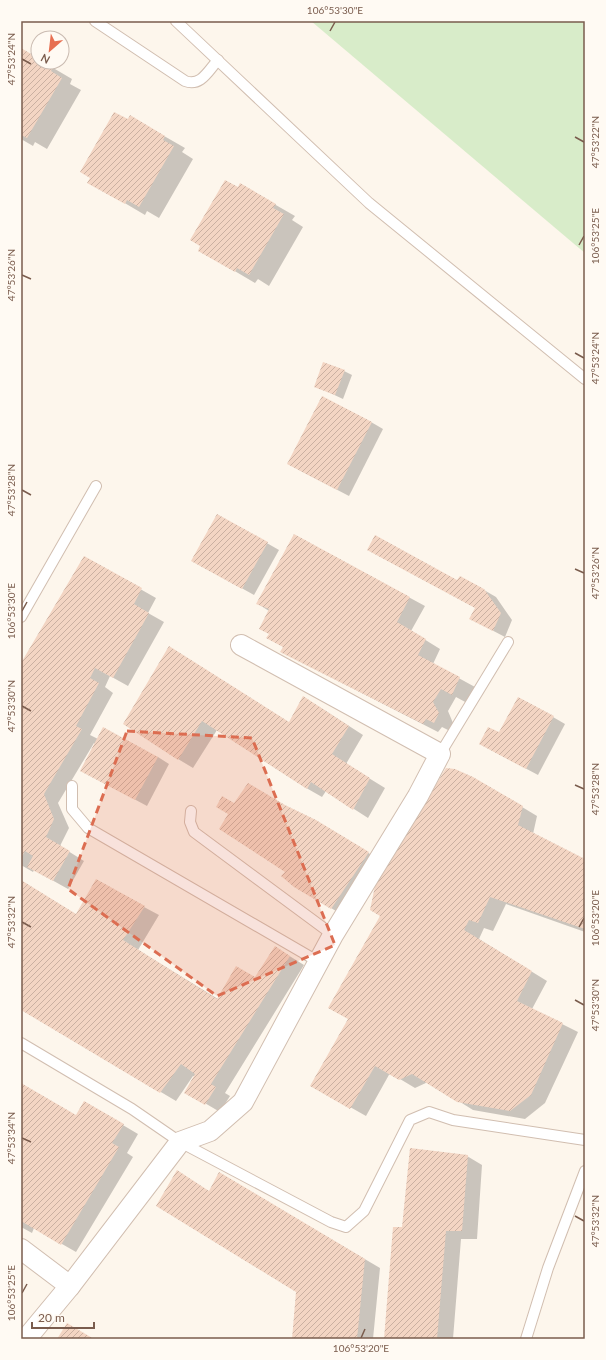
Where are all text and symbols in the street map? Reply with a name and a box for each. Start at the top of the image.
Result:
text: 106°53'30"E [307,4,363,16]
north arrow [30,30,70,70]
text: 47°53'24"N [5,33,17,85]
text: N [38,52,52,67]
text: 47°53'22"N [589,116,601,168]
text: 106°53'25"E [589,208,601,264]
text: 47°53'26"N [5,249,17,301]
text: 47°53'24"N [589,332,601,384]
text: 47°53'28"N [5,464,17,516]
text: 47°53'26"N [589,547,601,599]
text: 106°53'30"E [5,583,17,639]
text: 47°53'30"N [5,680,17,732]
text: 47°53'28"N [589,763,601,815]
text: 106°53'20"E [589,890,601,946]
text: 47°53'32"N [5,896,17,948]
text: 47°53'30"N [589,979,601,1031]
text: 47°53'34"N [5,1112,17,1164]
text: 47°53'32"N [589,1195,601,1247]
text: 106°53'25"E [5,1265,17,1321]
scale bar [32,1304,94,1330]
text: 20 m [38,1310,65,1325]
text: 106°53'20"E [333,1342,389,1354]

